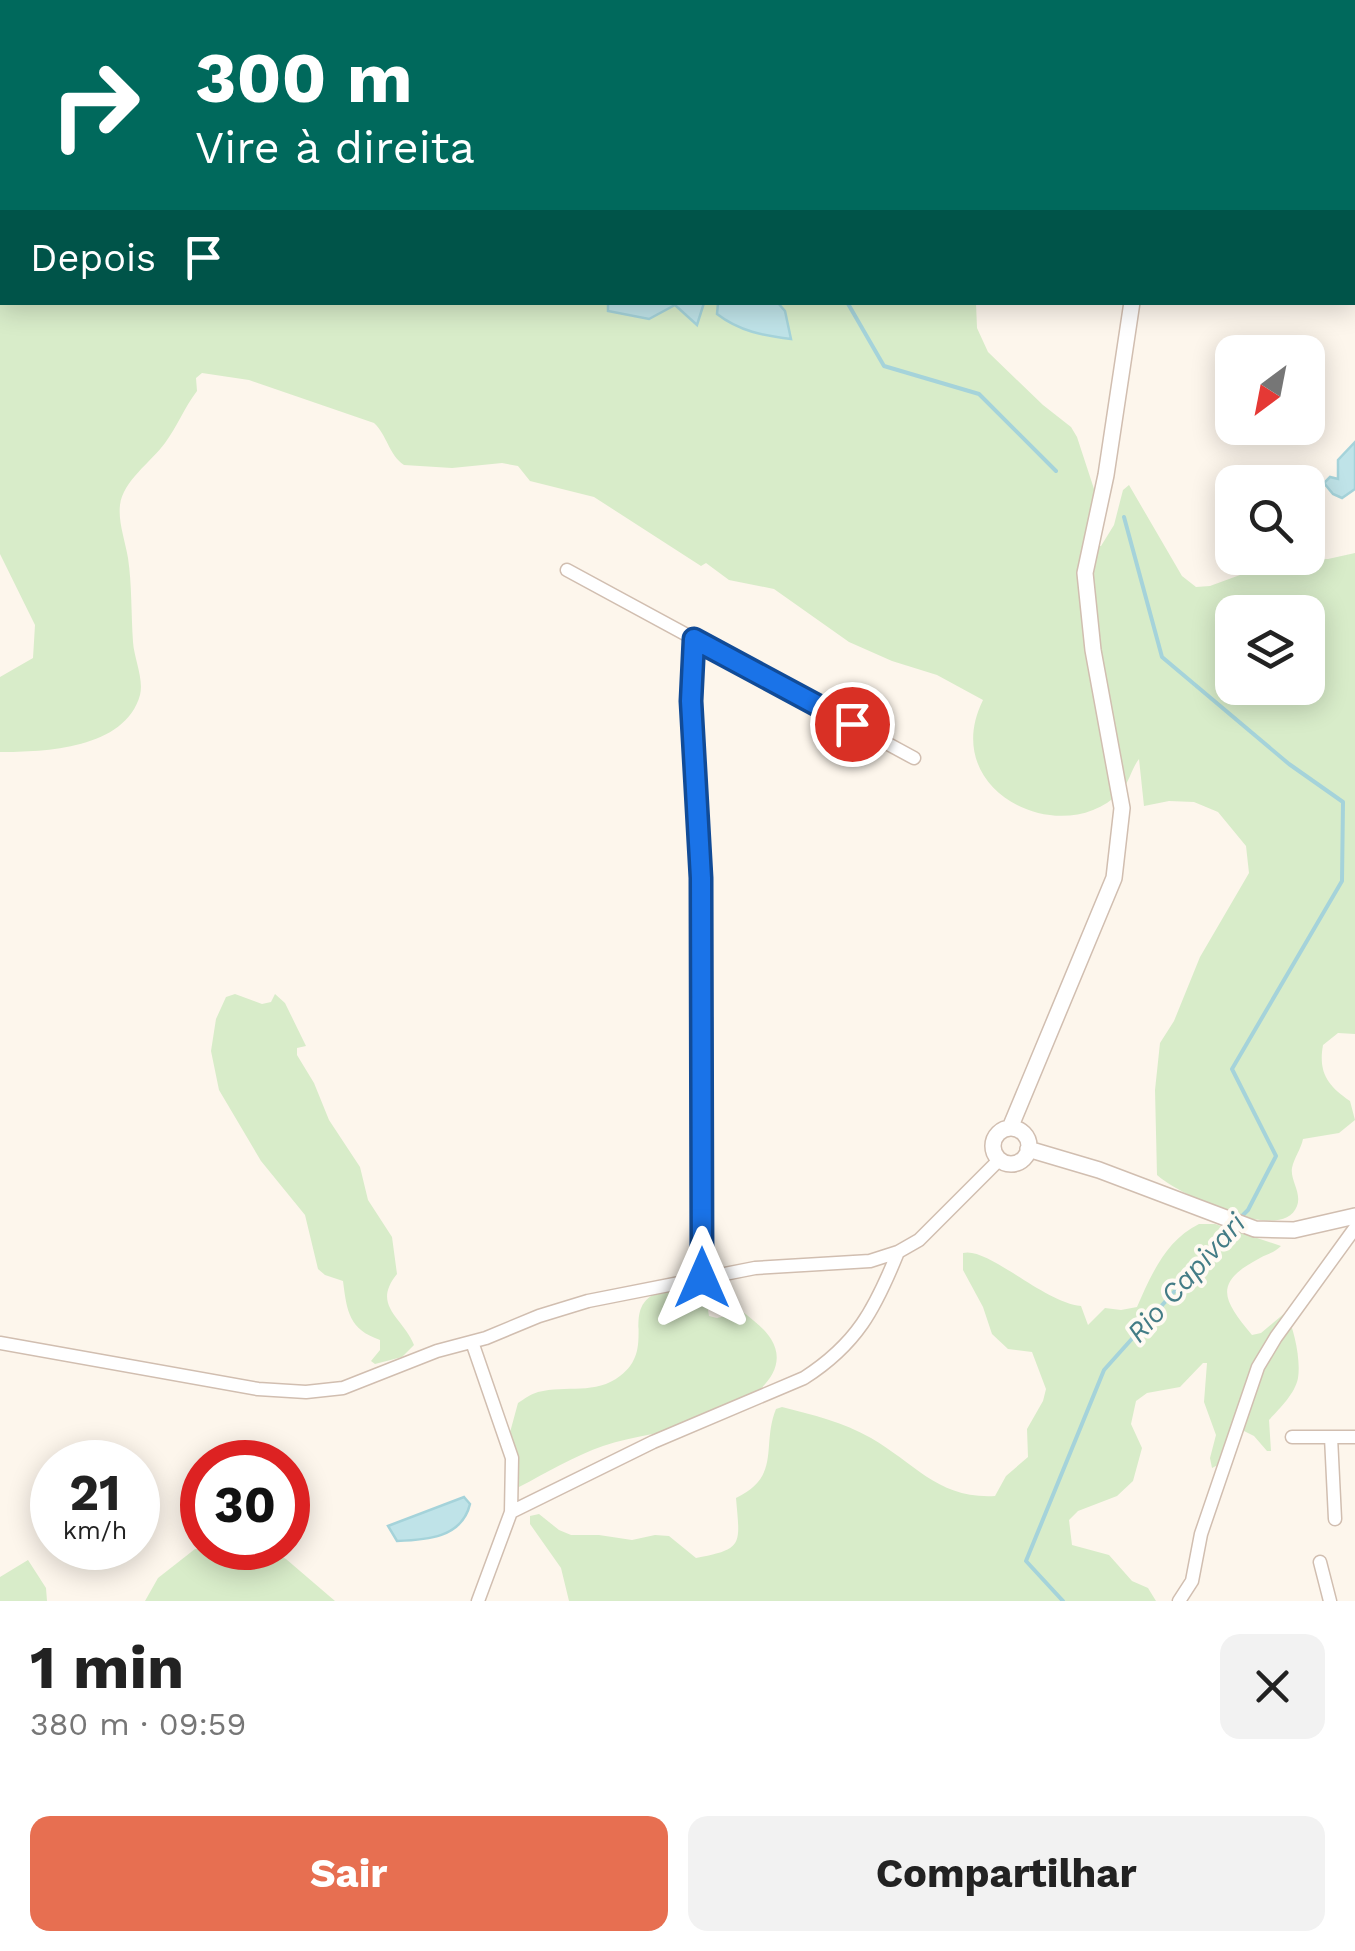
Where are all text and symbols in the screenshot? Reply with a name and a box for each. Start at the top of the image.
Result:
text: 300 m [195,37,413,119]
icon: right [30,40,160,170]
text: Vire à direita [195,121,475,174]
icon: arrive [176,230,231,285]
text: Depois [30,236,156,280]
north arrow [1215,335,1325,445]
map controls [1215,335,1325,705]
button: search [1215,465,1325,575]
button: layers [1215,595,1325,705]
pin [810,682,895,767]
icon: arrive [825,697,880,752]
water label: Rio Capivari [1120,1207,1253,1349]
position arrow [650,1226,754,1330]
speed limit sign: 30 [180,1440,310,1570]
text: 21 [69,1463,121,1522]
text: km/h [63,1516,127,1545]
text: 1 min [30,1632,184,1703]
button: close [1220,1634,1325,1739]
text: 380 m · 09:59 [30,1705,246,1743]
button: Sair [30,1816,668,1931]
button: Compartilhar [688,1816,1325,1931]

